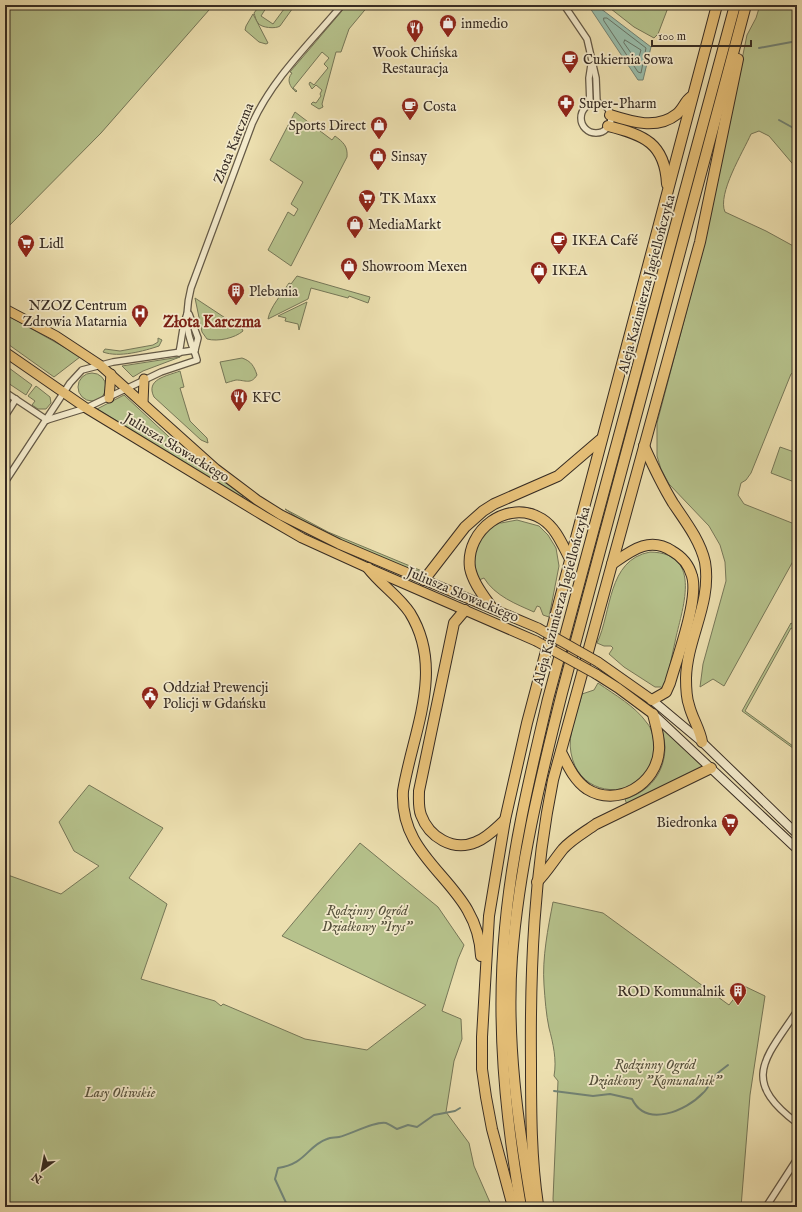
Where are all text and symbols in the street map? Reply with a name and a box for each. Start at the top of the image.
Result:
shop icon: inmedio [438,13,458,38]
place label: inmedio [461,15,509,33]
restaurant icon: Wook Chińska Restauracja [405,18,425,43]
scale bar [652,22,751,48]
text: 100 m [658,29,686,44]
place label: Wook Chińska Restauracja [372,44,459,78]
cafe icon: Cukiernia Sowa [560,49,580,74]
place label: Cukiernia Sowa [583,51,674,69]
pharmacy icon: Super-Pharm [556,93,576,118]
place label: Super-Pharm [579,95,657,113]
cafe icon: Costa [400,96,420,121]
place label: Costa [423,98,457,116]
street label: Złota Karczma [210,99,259,186]
shop icon: Sports Direct [369,115,389,140]
place label: Sports Direct [288,117,366,135]
shop icon: Sinsay [368,146,388,171]
place label: Sinsay [391,148,427,166]
supermarket icon: TK Maxx [357,188,377,213]
place label: TK Maxx [380,190,436,208]
street label: Aleja Kazimierza Jagiellończyka [614,192,680,377]
shop icon: MediaMarkt [345,214,365,239]
place label: MediaMarkt [368,216,442,234]
cafe icon: IKEA Café [549,230,569,255]
place label: IKEA Café [572,232,638,250]
supermarket icon: Lidl [16,233,36,258]
place label: Lidl [39,235,64,253]
shop icon: Showroom Mexen [339,256,359,281]
place label: Showroom Mexen [362,258,468,276]
shop icon: IKEA [529,260,549,285]
place label: IKEA [552,262,588,280]
building icon: Plebania [226,281,246,306]
place label: Plebania [249,283,299,301]
place label: NZOZ Centrum Zdrowia Matarnia [23,297,128,331]
hospital icon: NZOZ Centrum Zdrowia Matarnia [130,303,150,328]
district label: Złota Karczma [163,313,262,333]
restaurant icon: KFC [229,387,249,412]
place label: KFC [252,389,281,407]
street label: Juliusza Słowackiego [119,408,233,487]
street label: Aleja Kazimierza Jagiellończyka [529,504,595,689]
street label: Juliusza Słowackiego [402,562,522,627]
place label: Oddział Prewencji Policji w Gdańsku [163,679,269,713]
public building icon: Oddział Prewencji Policji w Gdańsku [140,685,160,710]
supermarket icon: Biedronka [720,812,740,837]
place label: Biedronka [657,814,718,832]
park label: Rodzinny Ogród Działkowy "Irys" [322,902,414,936]
building icon: ROD Komunalnik [728,981,748,1006]
place label: ROD Komunalnik [617,983,726,1001]
park label: Rodzinny Ogród Działkowy "Komunalnik" [589,1056,724,1090]
park label: Lasy Oliwskie [84,1084,156,1102]
north arrow [22,1150,62,1190]
text: N [29,1169,46,1187]

